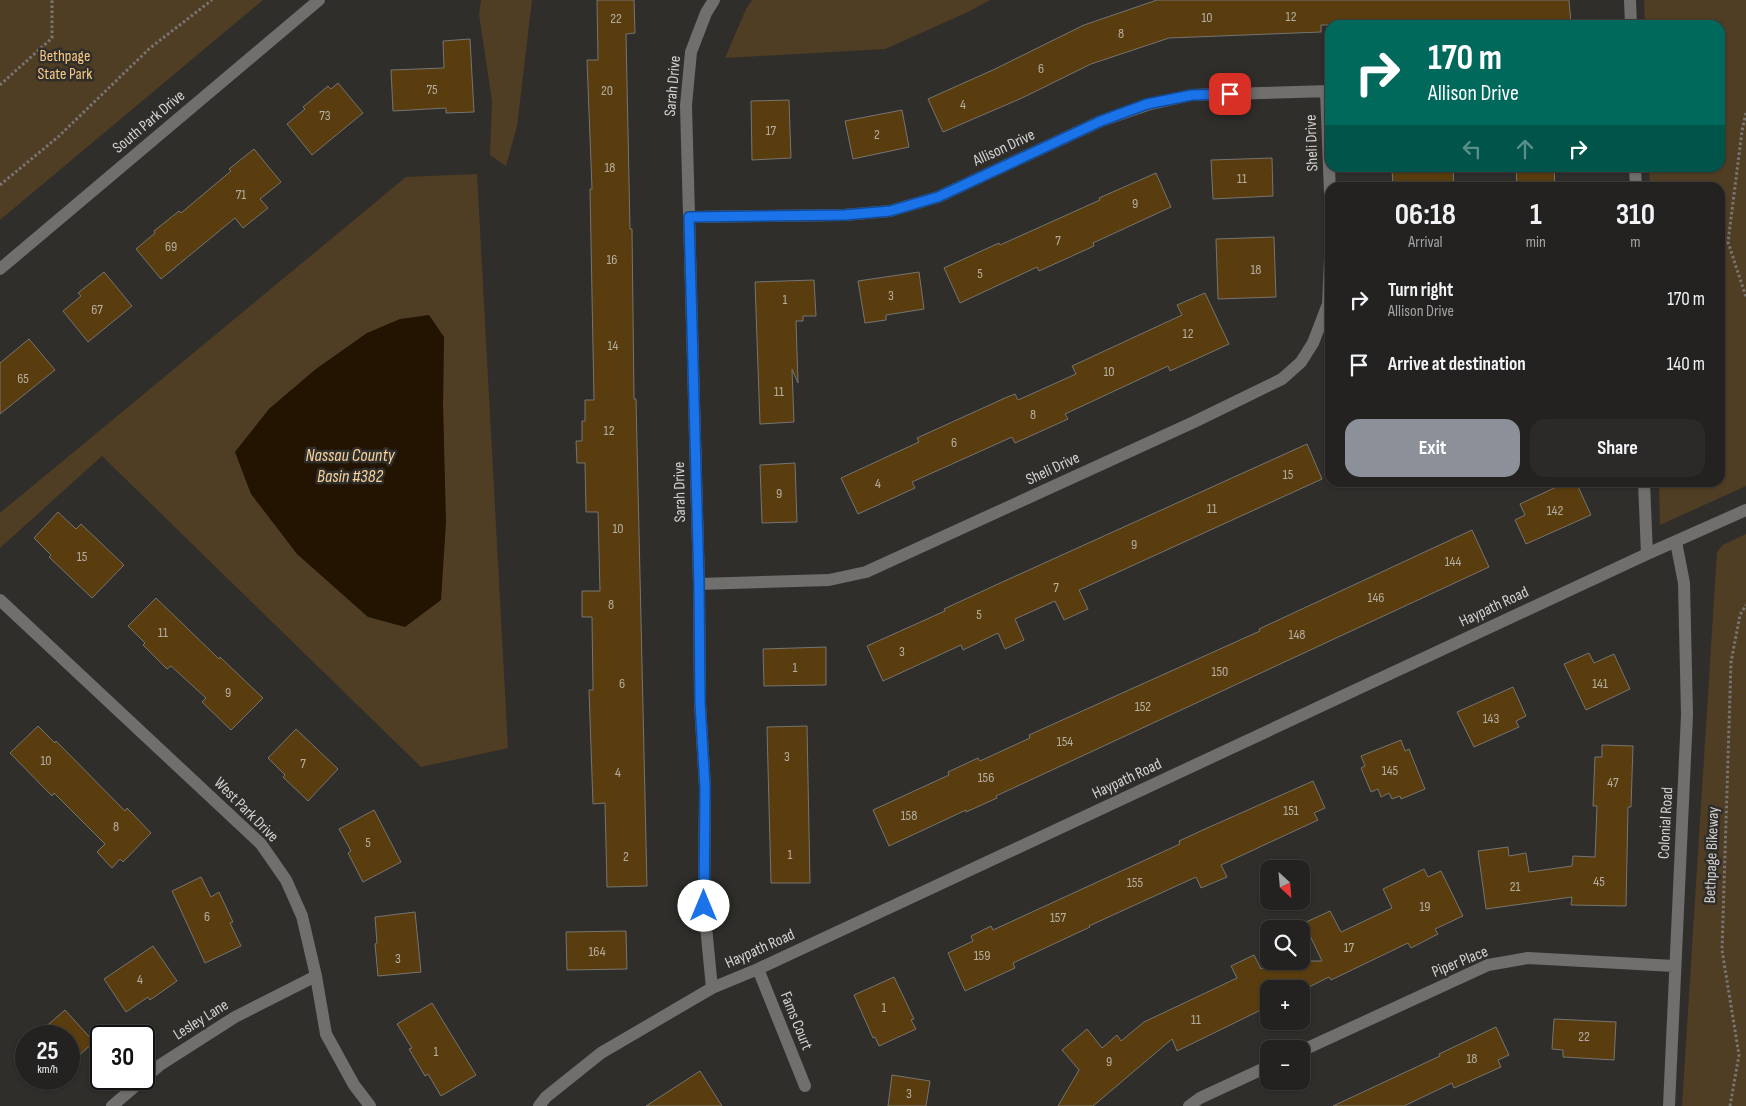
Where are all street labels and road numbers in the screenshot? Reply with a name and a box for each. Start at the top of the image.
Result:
street label: Sarah Drive [661,55,685,117]
street label: South Park Drive [109,86,189,158]
street label: Sheli Drive [1302,114,1322,172]
street label: Allison Drive [969,125,1038,171]
street label: Sheli Drive [1023,448,1083,490]
street label: Sarah Drive [670,461,690,523]
street label: Haypath Road [1456,583,1532,631]
street label: Haypath Road [1089,755,1165,803]
street label: West Park Drive [210,774,282,846]
street label: Colonial Road [1655,787,1677,859]
street label: Bethpage Bikeway [1701,806,1723,904]
street label: Haypath Road [722,925,798,973]
street label: Piper Place [1429,942,1491,982]
street label: Fams Court [776,989,816,1053]
street label: Lesley Lane [170,996,232,1044]

